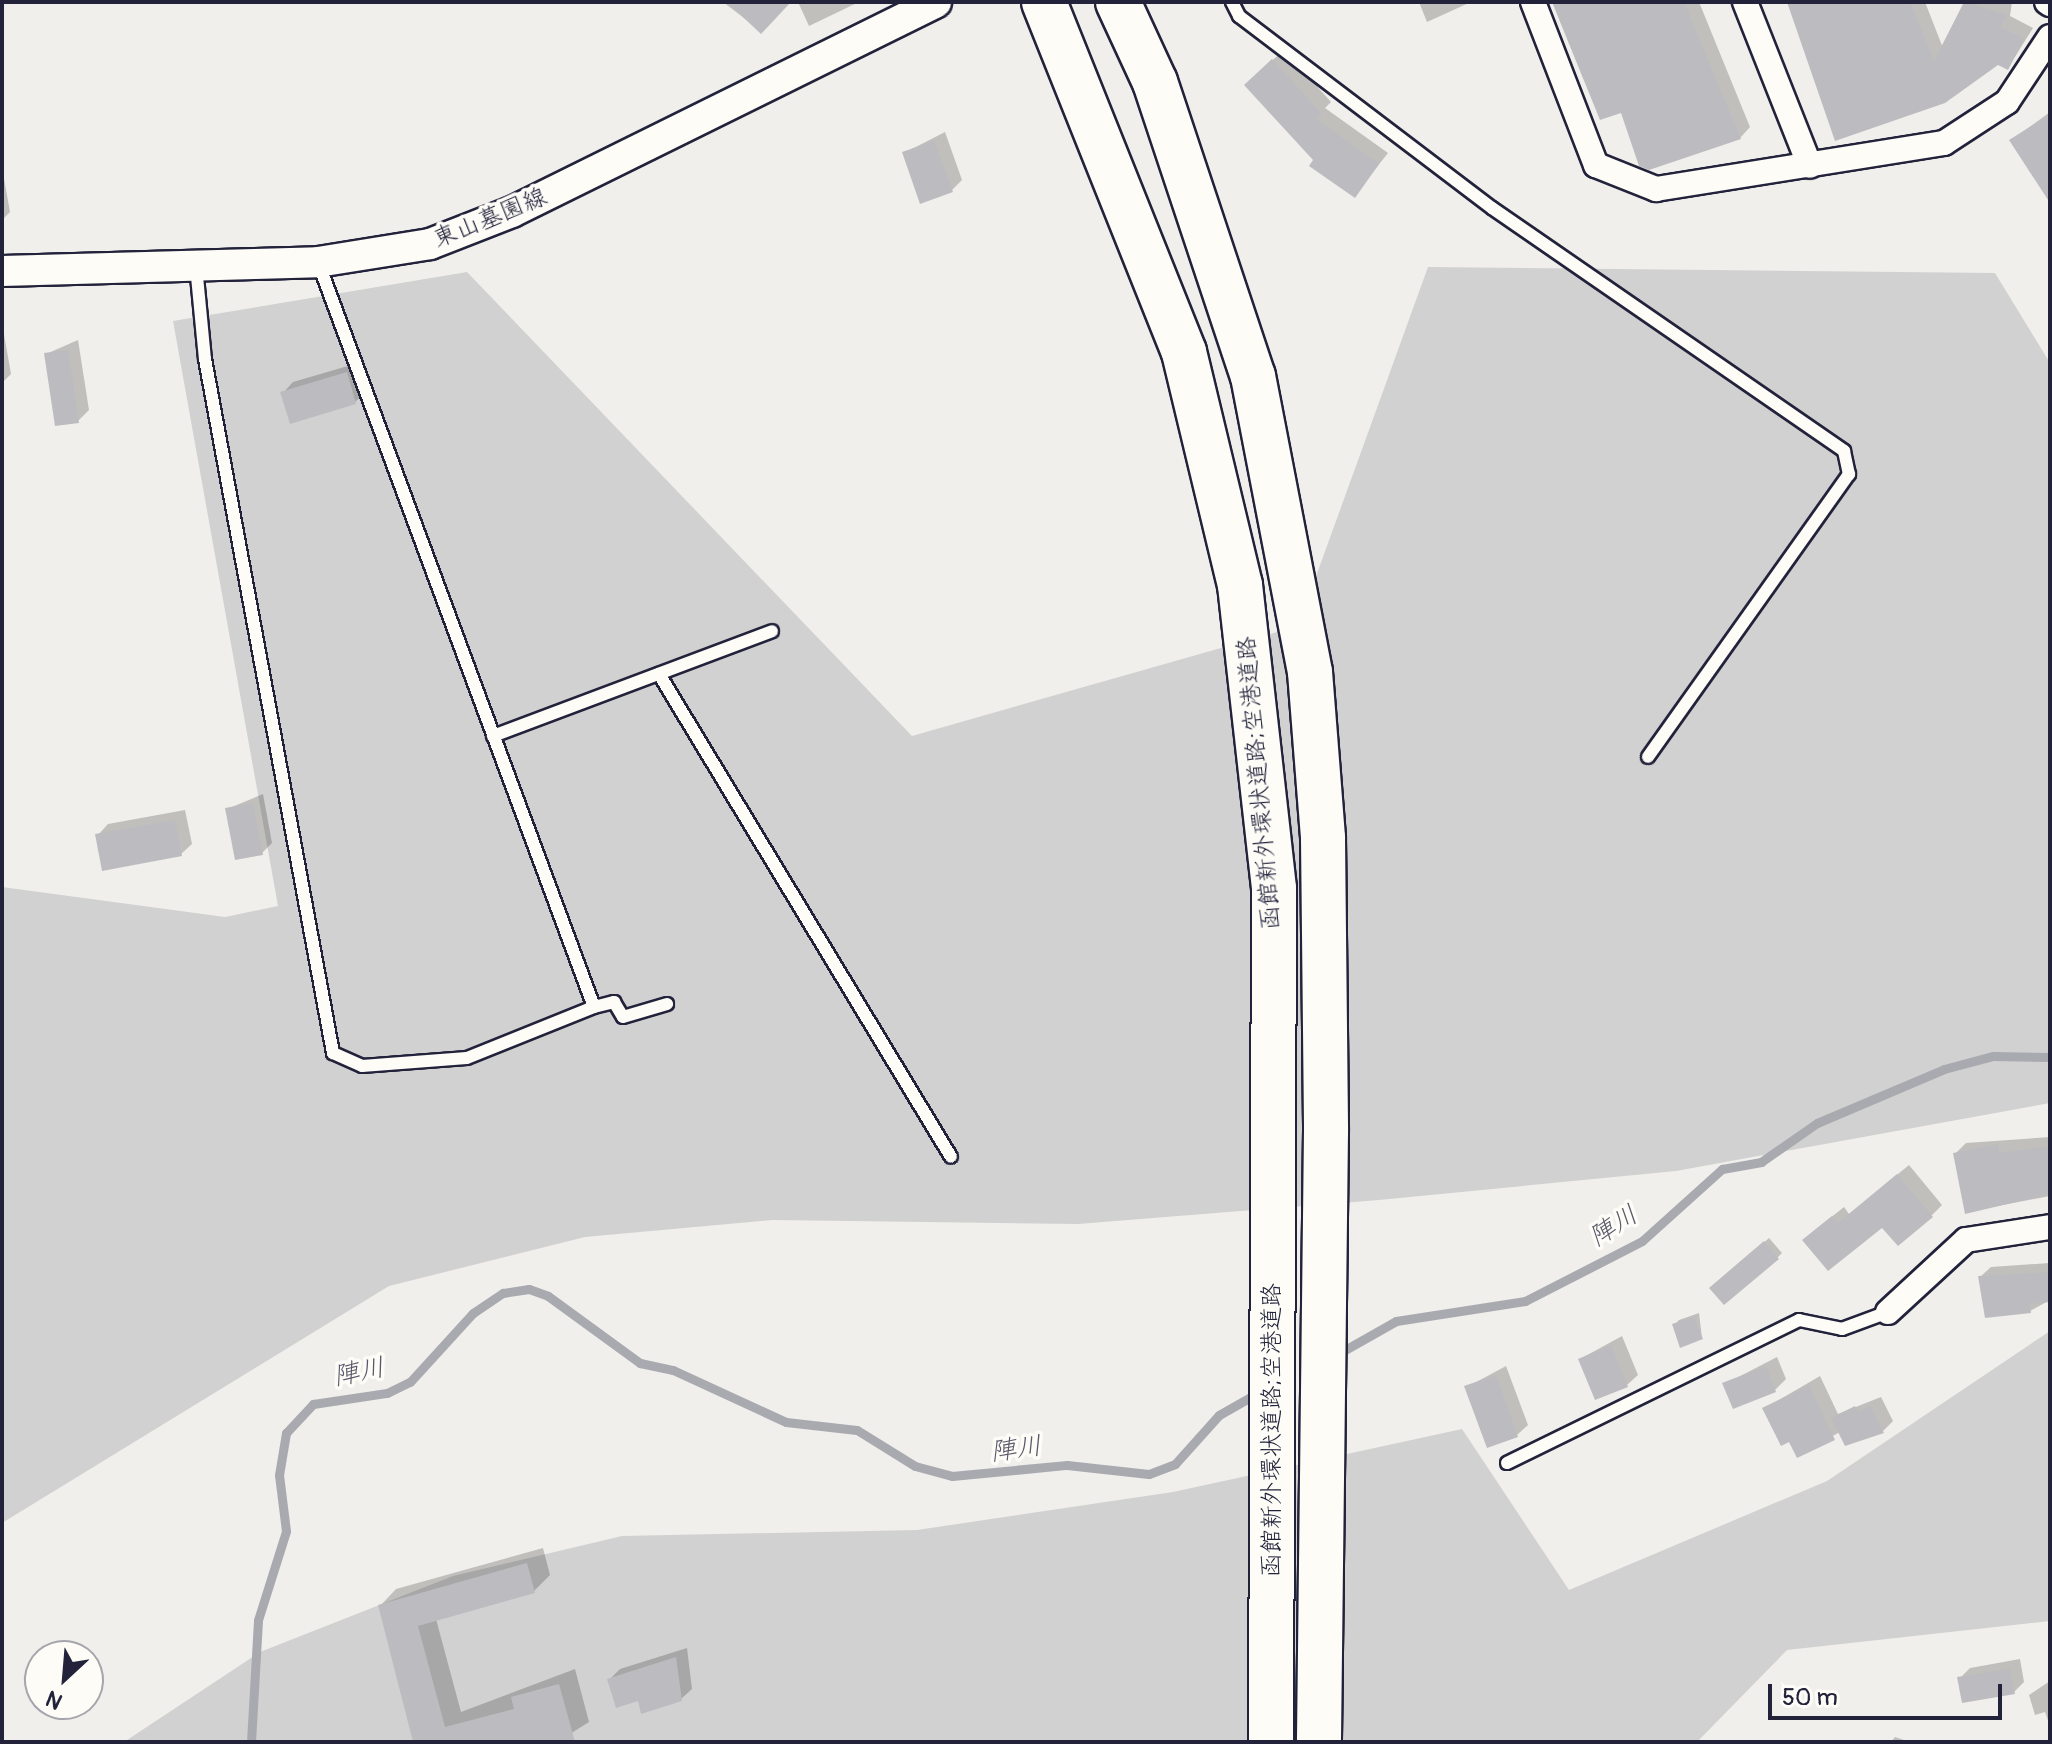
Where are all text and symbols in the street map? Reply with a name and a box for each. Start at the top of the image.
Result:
street label: 東山墓園線 [429,182,551,254]
street label: 函館新外環状道路;空港道路 [1232,635,1286,931]
water label: 陣川 [1584,1200,1644,1254]
street label: 函館新外環状道路;空港道路 [1258,1283,1286,1577]
water label: 陣川 [330,1352,388,1394]
water label: 陣川 [988,1431,1044,1469]
north arrow [24,1640,104,1720]
scale bar [1772,1668,2006,1718]
text: 50 m [1782,1683,1838,1712]
text: N [42,1684,67,1716]

